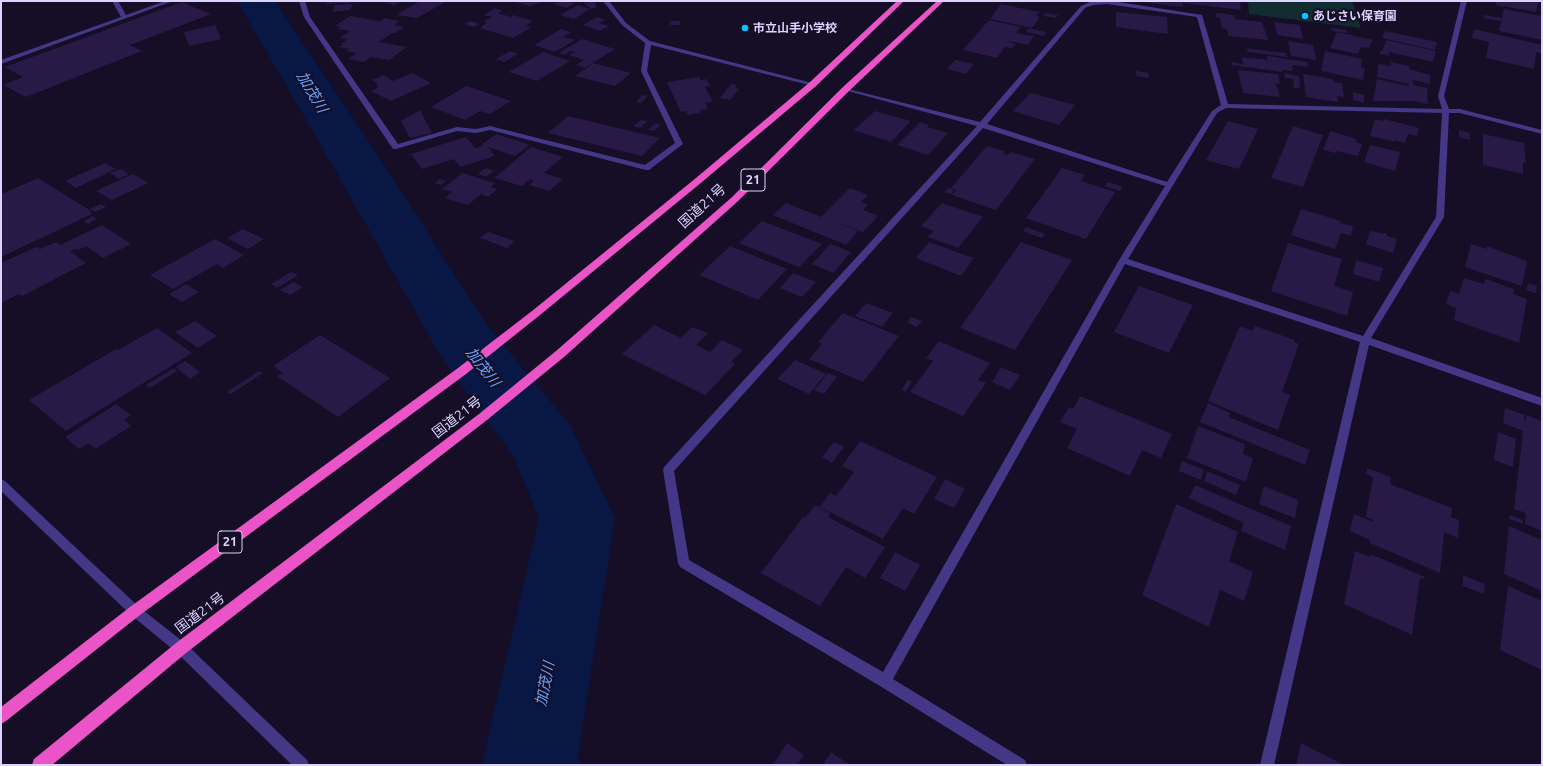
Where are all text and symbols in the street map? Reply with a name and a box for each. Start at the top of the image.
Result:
place label: あじさい保育園 [1313,9,1397,23]
marker: あじさい保育園 [1300,11,1310,21]
place label: 市立山手小学校 [753,21,837,35]
marker: 市立山手小学校 [740,23,750,33]
water label: 加茂川 [293,68,331,116]
road number: 21 [741,169,765,191]
street label: 国道21号 [675,180,729,232]
water label: 加茂川 [462,344,504,390]
street label: 国道21号 [429,393,485,441]
road number: 21 [218,531,242,553]
street label: 国道21号 [172,589,228,637]
water label: 加茂川 [532,660,558,708]

